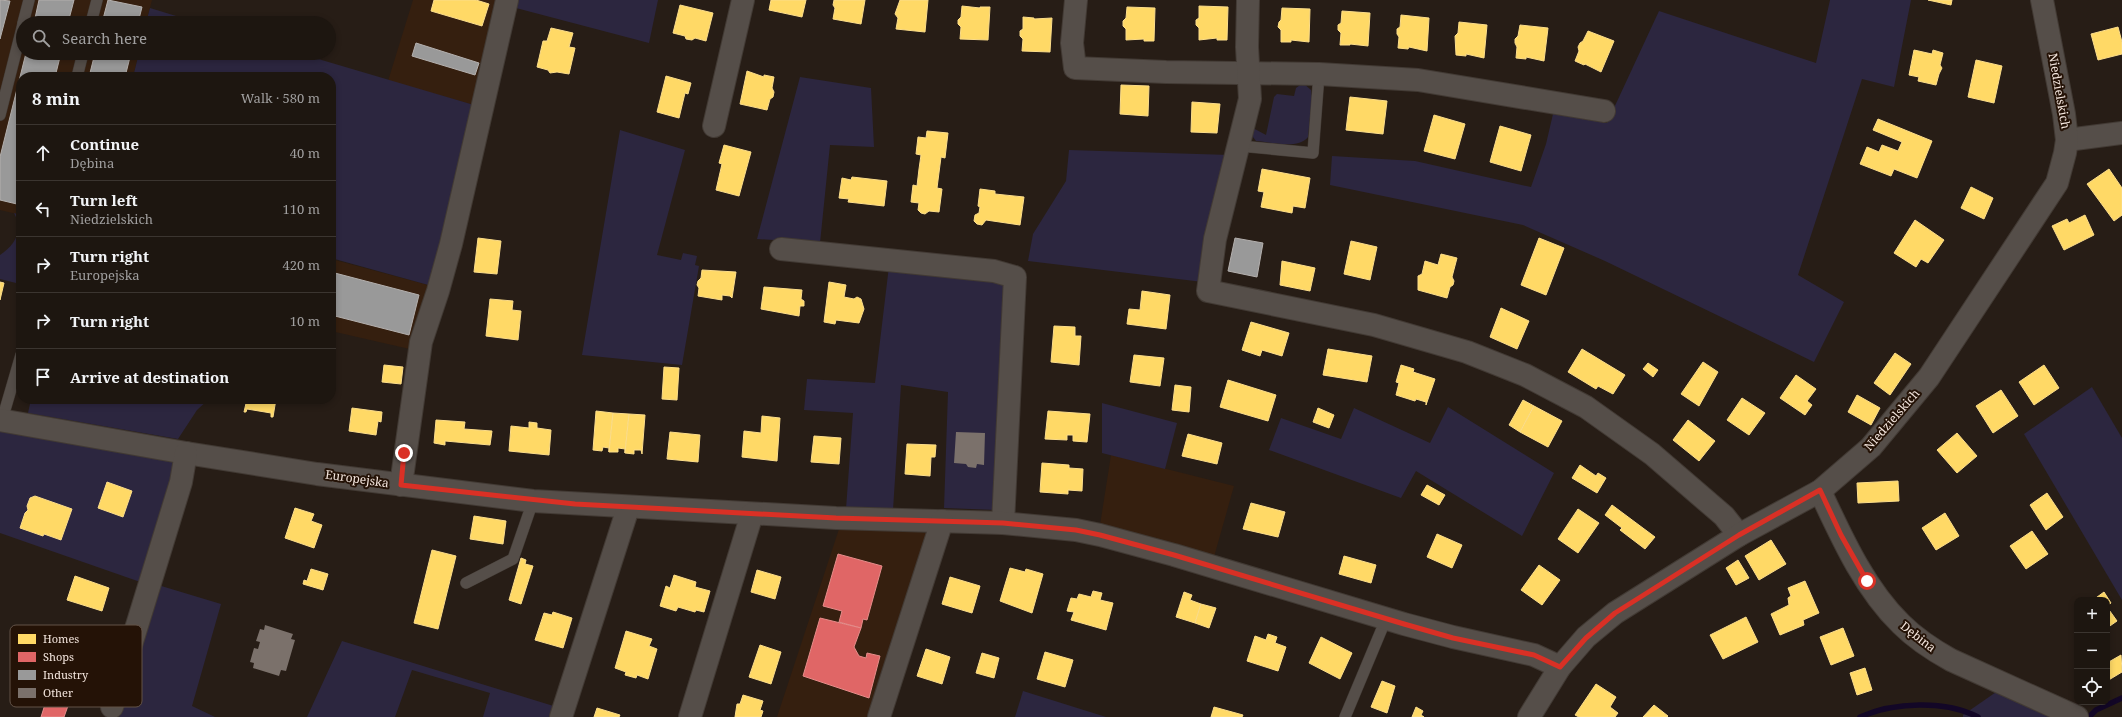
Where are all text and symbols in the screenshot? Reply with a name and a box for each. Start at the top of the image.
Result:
search box [16,16,336,60]
icon: search [30,27,52,49]
text: Search here [62,28,147,48]
street label: Niedzielskich [2044,52,2075,131]
text: 8 min [32,87,80,110]
text: Walk · 580 m [241,89,320,107]
text: Continue [70,134,139,154]
icon: ahead [32,142,54,164]
text: 40 m [290,144,320,162]
text: Dębina [70,154,114,172]
text: Turn left [70,190,138,210]
icon: left [32,198,54,220]
text: 110 m [283,200,320,218]
text: Niedzielskich [70,210,153,228]
text: Turn right [70,246,149,266]
icon: right [32,254,54,276]
text: 420 m [283,256,320,274]
text: Europejska [70,266,140,284]
icon: right [32,310,54,332]
text: Turn right [70,311,149,331]
text: 10 m [290,312,320,330]
icon: arrive [32,366,54,388]
text: Arrive at destination [70,367,229,387]
street label: Niedzielskich [1860,385,1923,454]
route end [395,444,413,462]
street label: Europejska [324,466,390,491]
route start [1858,572,1876,590]
map controls [2074,597,2110,705]
button: + [2074,597,2110,633]
street label: Dębina [1897,617,1940,656]
legend [10,625,142,707]
text: Homes [43,631,79,646]
button: − [2074,633,2110,669]
text: Shops [43,649,74,664]
text: Industry [43,667,89,682]
button: locate [2074,669,2110,705]
text: Other [43,685,74,700]

